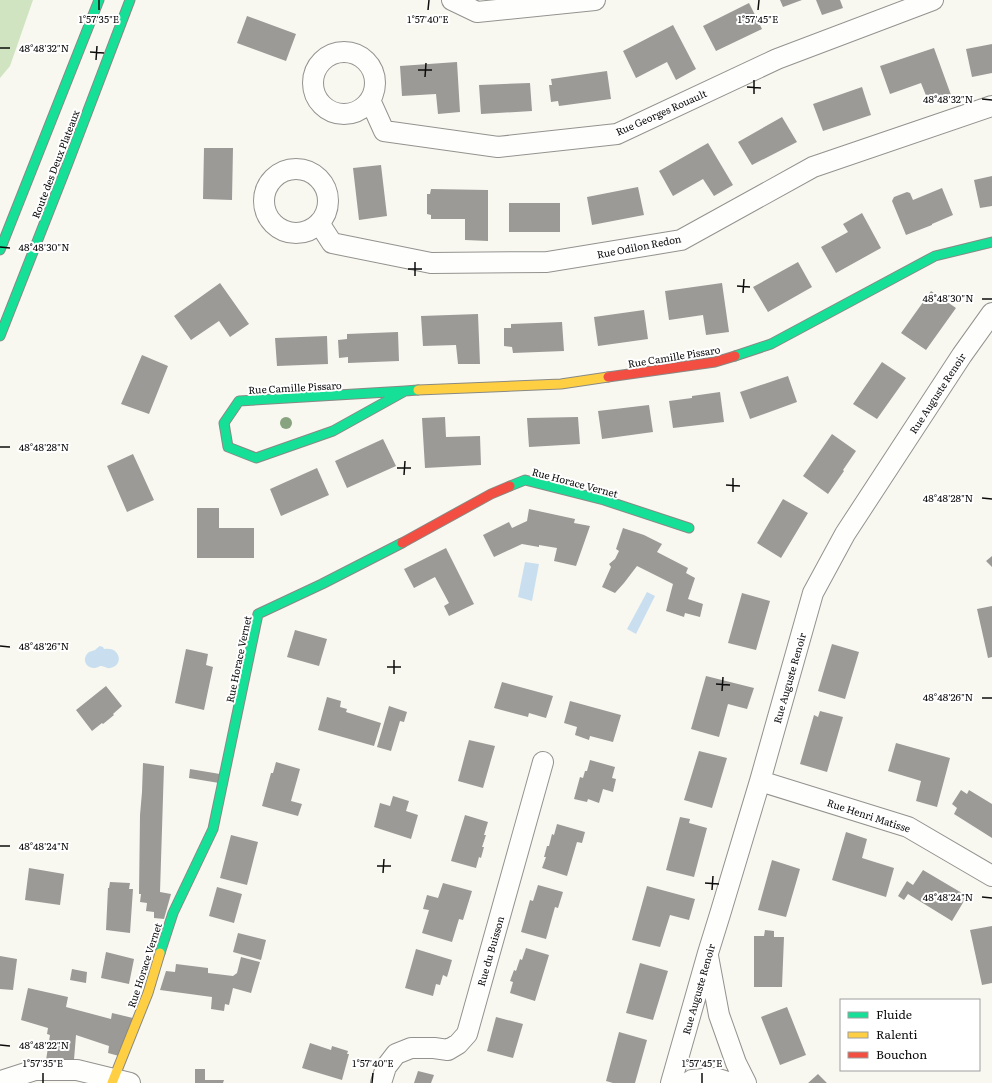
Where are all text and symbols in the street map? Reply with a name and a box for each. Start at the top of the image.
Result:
text: 1°57'35"E [79,11,119,26]
text: 1°57'40"E [407,11,449,26]
text: 1°57'45"E [738,11,778,26]
text: 48°48'32"N [19,40,69,55]
street label: Rue Georges Rouault [613,85,709,139]
text: 48°48'32"N [923,91,973,106]
street label: Route des Deux Plateaux [27,107,83,220]
street label: Rue Odilon Redon [596,230,683,262]
text: 48°48'30"N [18,239,70,254]
text: 48°48'30"N [922,290,974,305]
street label: Rue Camille Pissaro [627,341,721,371]
street label: Rue Auguste Renoir [905,349,969,436]
street label: Rue Camille Pissaro [248,377,342,397]
text: 48°48'28"N [19,439,69,454]
street label: Rue Horace Vernet [530,463,620,501]
text: 48°48'28"N [923,490,973,505]
street label: Rue Horace Vernet [221,614,255,704]
street label: Rue Auguste Renoir [769,631,809,725]
text: 48°48'26"N [19,638,69,653]
text: 48°48'26"N [923,689,973,704]
street label: Rue Henri Matisse [825,794,913,836]
text: 48°48'24"N [19,838,69,853]
text: 48°48'24"N [923,889,973,904]
street label: Rue du Buisson [473,914,507,988]
street label: Rue Horace Vernet [123,921,165,1009]
street label: Rue Auguste Renoir [678,942,718,1036]
legend [840,999,980,1071]
text: Fluide [876,1005,912,1023]
text: Ralenti [876,1025,917,1043]
text: 48°48'22"N [19,1037,69,1052]
text: Bouchon [876,1045,927,1063]
text: 1°57'35"E [23,1055,63,1070]
text: 1°57'40"E [352,1055,394,1070]
text: 1°57'45"E [682,1055,722,1070]

